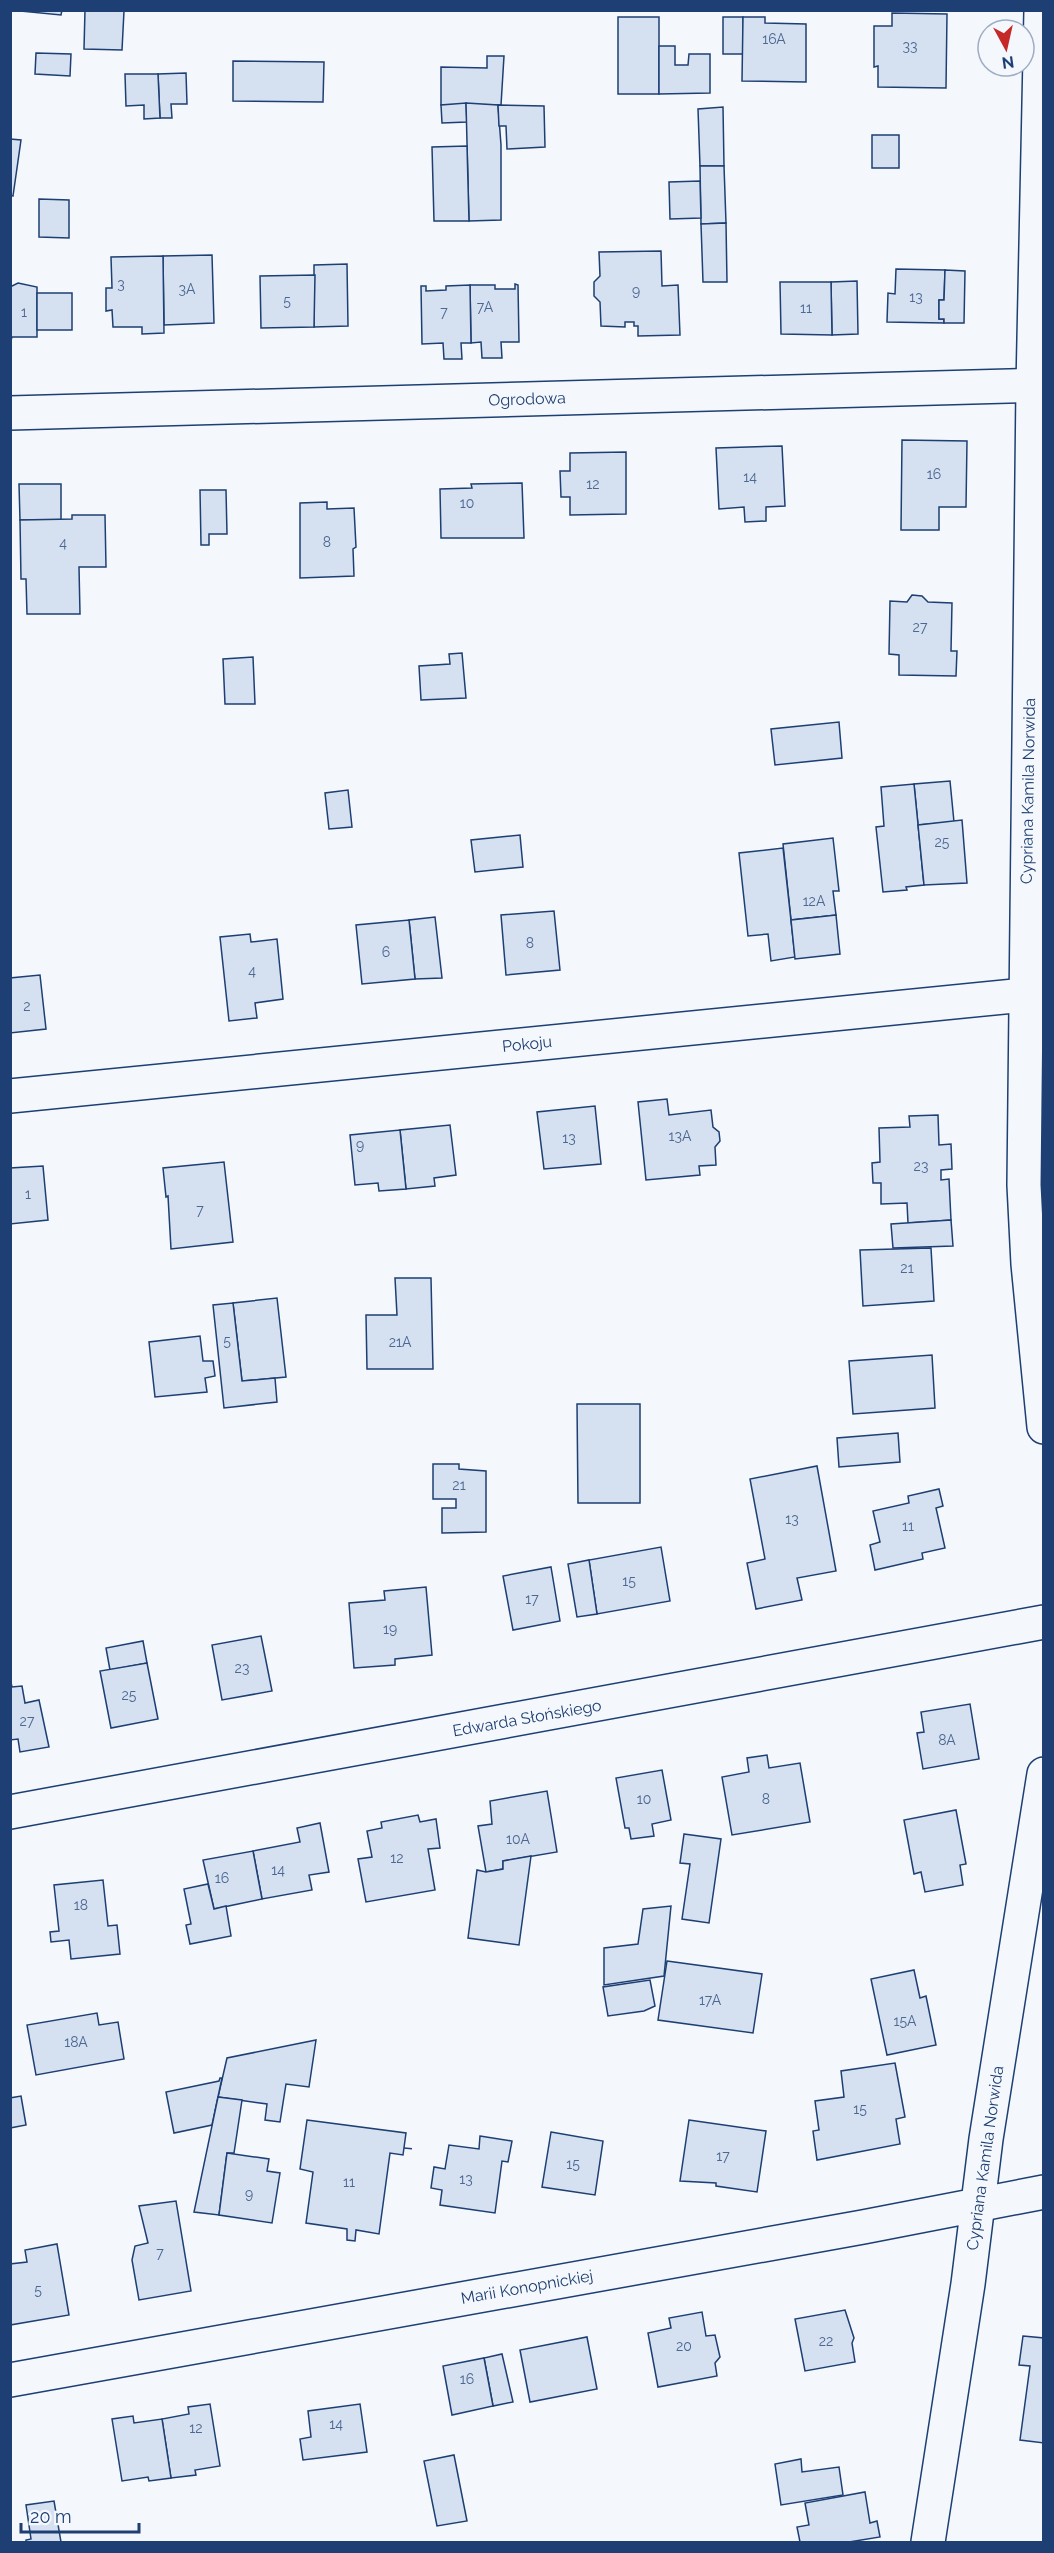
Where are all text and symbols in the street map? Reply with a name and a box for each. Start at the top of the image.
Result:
north arrow [976,18,1036,78]
house number: 16A [762,31,786,47]
house number: 33 [903,38,917,54]
text: N [1001,52,1015,73]
house number: 3 [117,276,125,292]
house number: 3A [179,281,196,297]
house number: 9 [632,283,640,299]
house number: 13 [909,289,923,305]
house number: 5 [283,293,291,309]
house number: 7A [477,299,494,315]
house number: 11 [800,300,812,316]
house number: 1 [21,304,27,320]
house number: 7 [440,304,448,320]
street label: Ogrodowa [488,388,566,410]
house number: 16 [927,466,941,482]
house number: 14 [743,469,757,485]
house number: 12 [586,476,600,492]
house number: 10 [460,495,474,511]
house number: 8 [323,534,331,550]
house number: 4 [59,535,67,551]
house number: 27 [913,619,928,635]
street label: Cypriana Kamila Norwida [1017,698,1039,884]
house number: 25 [935,834,950,850]
house number: 12A [803,893,826,909]
house number: 8 [526,935,534,951]
house number: 6 [382,944,390,960]
house number: 4 [248,963,256,979]
house number: 2 [23,998,31,1014]
street label: Pokoju [501,1032,553,1056]
house number: 13A [669,1128,692,1144]
house number: 13 [562,1130,576,1146]
house number: 9 [356,1137,364,1153]
house number: 23 [914,1158,928,1174]
house number: 1 [25,1186,31,1202]
house number: 7 [196,1202,204,1218]
house number: 21 [900,1260,914,1276]
house number: 5 [223,1333,231,1349]
house number: 21A [389,1334,412,1350]
house number: 21 [452,1477,466,1493]
house number: 13 [785,1511,799,1527]
house number: 11 [902,1518,914,1534]
house number: 15 [622,1573,636,1589]
house number: 17 [525,1591,539,1607]
house number: 19 [383,1621,397,1637]
house number: 23 [235,1660,249,1676]
house number: 25 [122,1687,137,1703]
street label: Edwarda Słońskiego [451,1696,603,1740]
house number: 27 [20,1713,35,1729]
house number: 8A [938,1732,956,1748]
house number: 10 [637,1791,651,1807]
house number: 8 [762,1791,770,1807]
house number: 10A [506,1831,530,1847]
house number: 12 [390,1850,404,1866]
house number: 14 [271,1862,285,1878]
house number: 16 [215,1870,229,1886]
house number: 18 [74,1897,88,1913]
house number: 17A [699,1992,722,2008]
house number: 15A [893,2013,917,2029]
house number: 18A [64,2034,88,2050]
street label: Cypriana Kamila Norwida [963,2064,1007,2252]
house number: 15 [853,2101,867,2117]
house number: 17 [716,2148,730,2164]
house number: 15 [566,2156,580,2172]
house number: 13 [459,2171,473,2187]
house number: 11 [343,2174,355,2190]
house number: 9 [245,2186,253,2202]
house number: 7 [156,2245,164,2261]
street label: Marii Konopnickiej [459,2266,595,2308]
house number: 5 [34,2282,42,2298]
house number: 22 [819,2333,833,2349]
house number: 20 [676,2338,692,2354]
house number: 16 [460,2371,474,2387]
house number: 14 [329,2416,343,2432]
house number: 12 [189,2420,203,2436]
scale bar [21,2496,140,2534]
text: 20 m [30,2506,72,2527]

